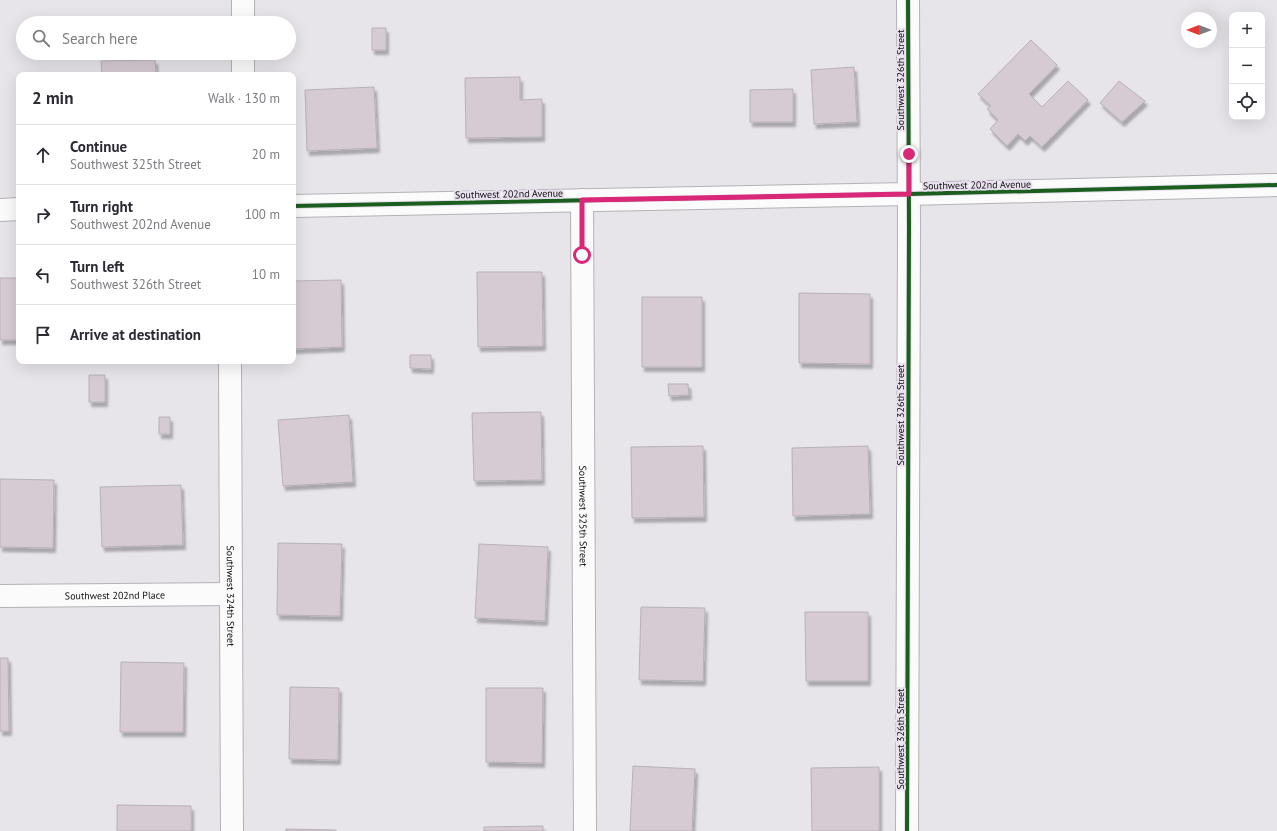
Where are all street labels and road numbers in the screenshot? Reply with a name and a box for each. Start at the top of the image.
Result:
street label: Southwest 326th Street [894,29,907,130]
street label: Southwest 202nd Avenue [923,178,1031,192]
street label: Southwest 202nd Avenue [455,187,563,201]
street label: Southwest 326th Street [894,364,907,465]
street label: Southwest 325th Street [577,465,590,567]
street label: Southwest 324th Street [224,545,238,647]
street label: Southwest 202nd Place [65,588,165,602]
street label: Southwest 326th Street [894,688,907,789]

